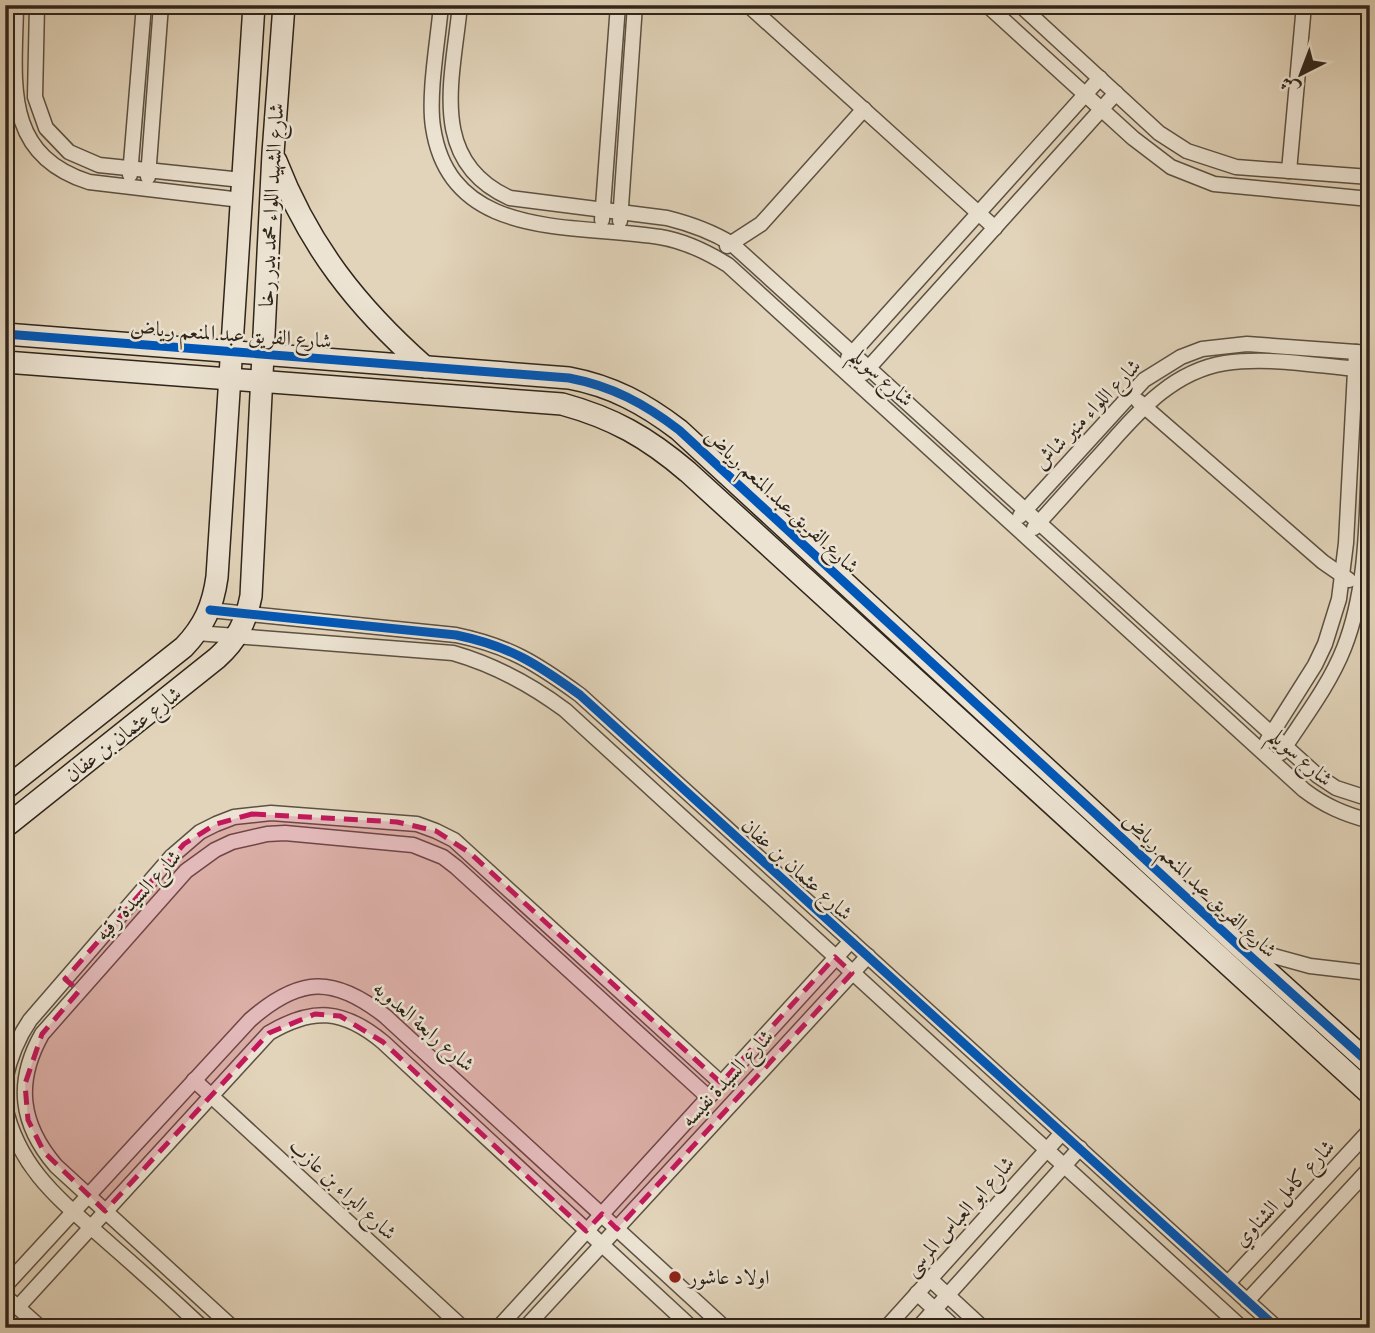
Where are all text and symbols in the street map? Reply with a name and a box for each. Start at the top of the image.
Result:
north arrow [1266,38,1336,108]
text: ش [1275,70,1306,102]
street label: شارع الشهيد اللواء محمد بدر رخا [252,102,294,308]
street label: شارع الفريق عبد المنعم رياض [129,313,333,361]
street label: شارع سويلم [840,341,920,418]
street label: شارع اللواء منير شاش [1027,352,1150,478]
street label: شارع الفريق عبد المنعم رياض [695,422,865,584]
street label: شارع عثمان بن عفان [59,680,190,792]
street label: شارع سويلم [1258,721,1339,798]
street label: شارع الفريق عبد المنعم رياض [1113,806,1283,968]
street label: شارع عثمان بن عفان [733,811,859,930]
street label: شارع السيدة رقيه [88,843,191,949]
street label: شارع رابعة العدويه [365,974,481,1081]
street label: شارع السيدة نفيسه [674,1023,783,1136]
street label: شارع البراء بن عازب [280,1132,403,1249]
street label: شارع كامل الشناوي [1227,1133,1344,1255]
street label: شارع ابو العباس المرسى [897,1150,1024,1285]
place label: اولاد عاشور [687,1263,770,1291]
marker: اولاد عاشور [667,1269,683,1285]

